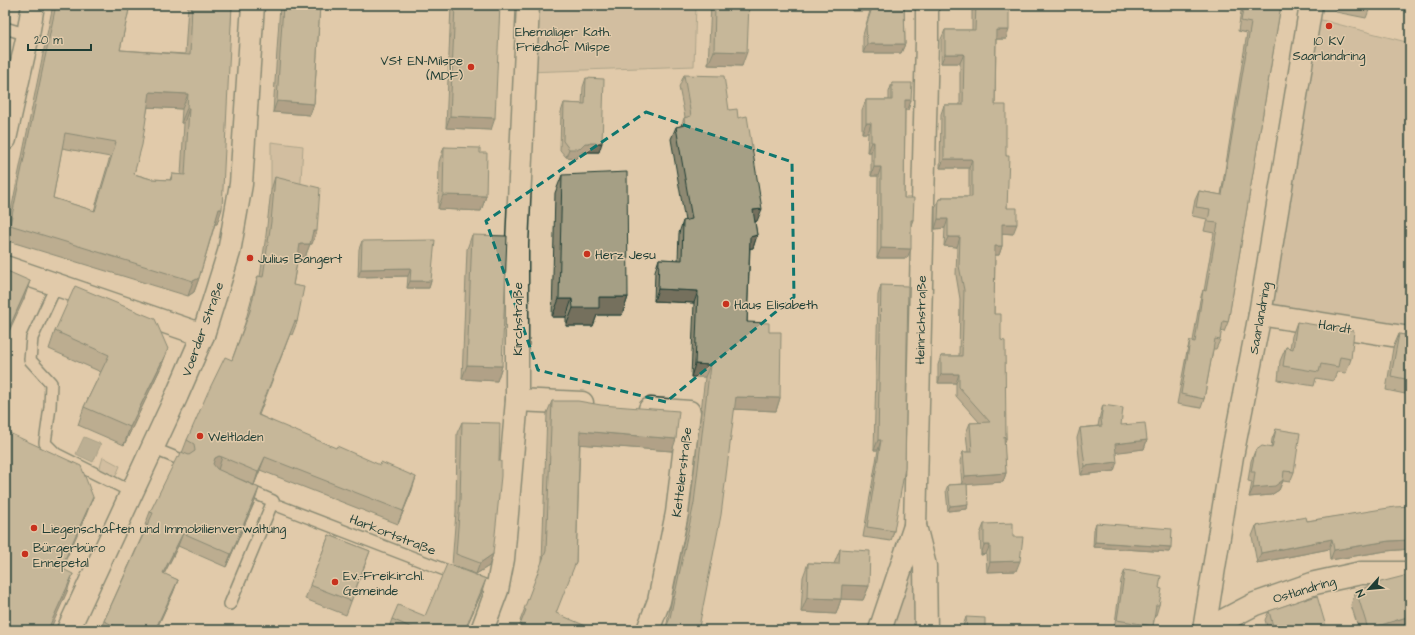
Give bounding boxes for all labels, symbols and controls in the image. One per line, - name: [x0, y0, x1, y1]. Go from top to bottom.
- marker: 10 KV Saarlandring: [1324, 21, 1334, 31]
- park label: Ehemaliger Kath. Friedhof Milspe: [515, 23, 611, 56]
- scale bar: [28, 26, 91, 52]
- text: 20 m: [34, 32, 63, 49]
- place label: 10 KV Saarlandring: [1293, 32, 1366, 66]
- place label: VSt EN-Milspe (MDF): [381, 52, 463, 85]
- marker: VSt EN-Milspe (MDF): [466, 62, 476, 72]
- place label: Herz Jesu: [595, 246, 656, 264]
- marker: Herz Jesu: [582, 249, 592, 259]
- place label: Julius Bangert: [258, 250, 343, 269]
- marker: Julius Bangert: [245, 253, 255, 263]
- street label: Heinrichstraße: [911, 275, 931, 365]
- street label: Voerder Straße: [177, 280, 228, 379]
- street label: Saarlandring: [1245, 280, 1276, 356]
- street label: Kirchstraße: [509, 282, 527, 356]
- place label: Haus Elisabeth: [734, 296, 818, 314]
- marker: Haus Elisabeth: [721, 299, 731, 309]
- street label: Hardt: [1317, 315, 1354, 339]
- street label: Kettelerstraße: [668, 426, 696, 518]
- place label: Weltladen: [208, 428, 264, 446]
- marker: Weltladen: [195, 431, 205, 441]
- street label: Harkortstraße: [347, 510, 438, 560]
- place label: Liegenschaften und Immobilienverwaltung: [42, 520, 287, 539]
- marker: Liegenschaften und Immobilienverwaltung: [29, 523, 39, 533]
- place label: Bürgerbüro Ennepetal: [33, 539, 106, 572]
- marker: Bürgerbüro Ennepetal: [20, 549, 30, 559]
- place label: Ev.-Freikirchl. Gemeinde: [343, 567, 424, 600]
- north arrow: [1349, 569, 1389, 609]
- street label: Ostlandring: [1271, 572, 1338, 609]
- marker: Ev.-Freikirchl. Gemeinde: [330, 577, 340, 587]
- text: N: [1352, 587, 1369, 600]

